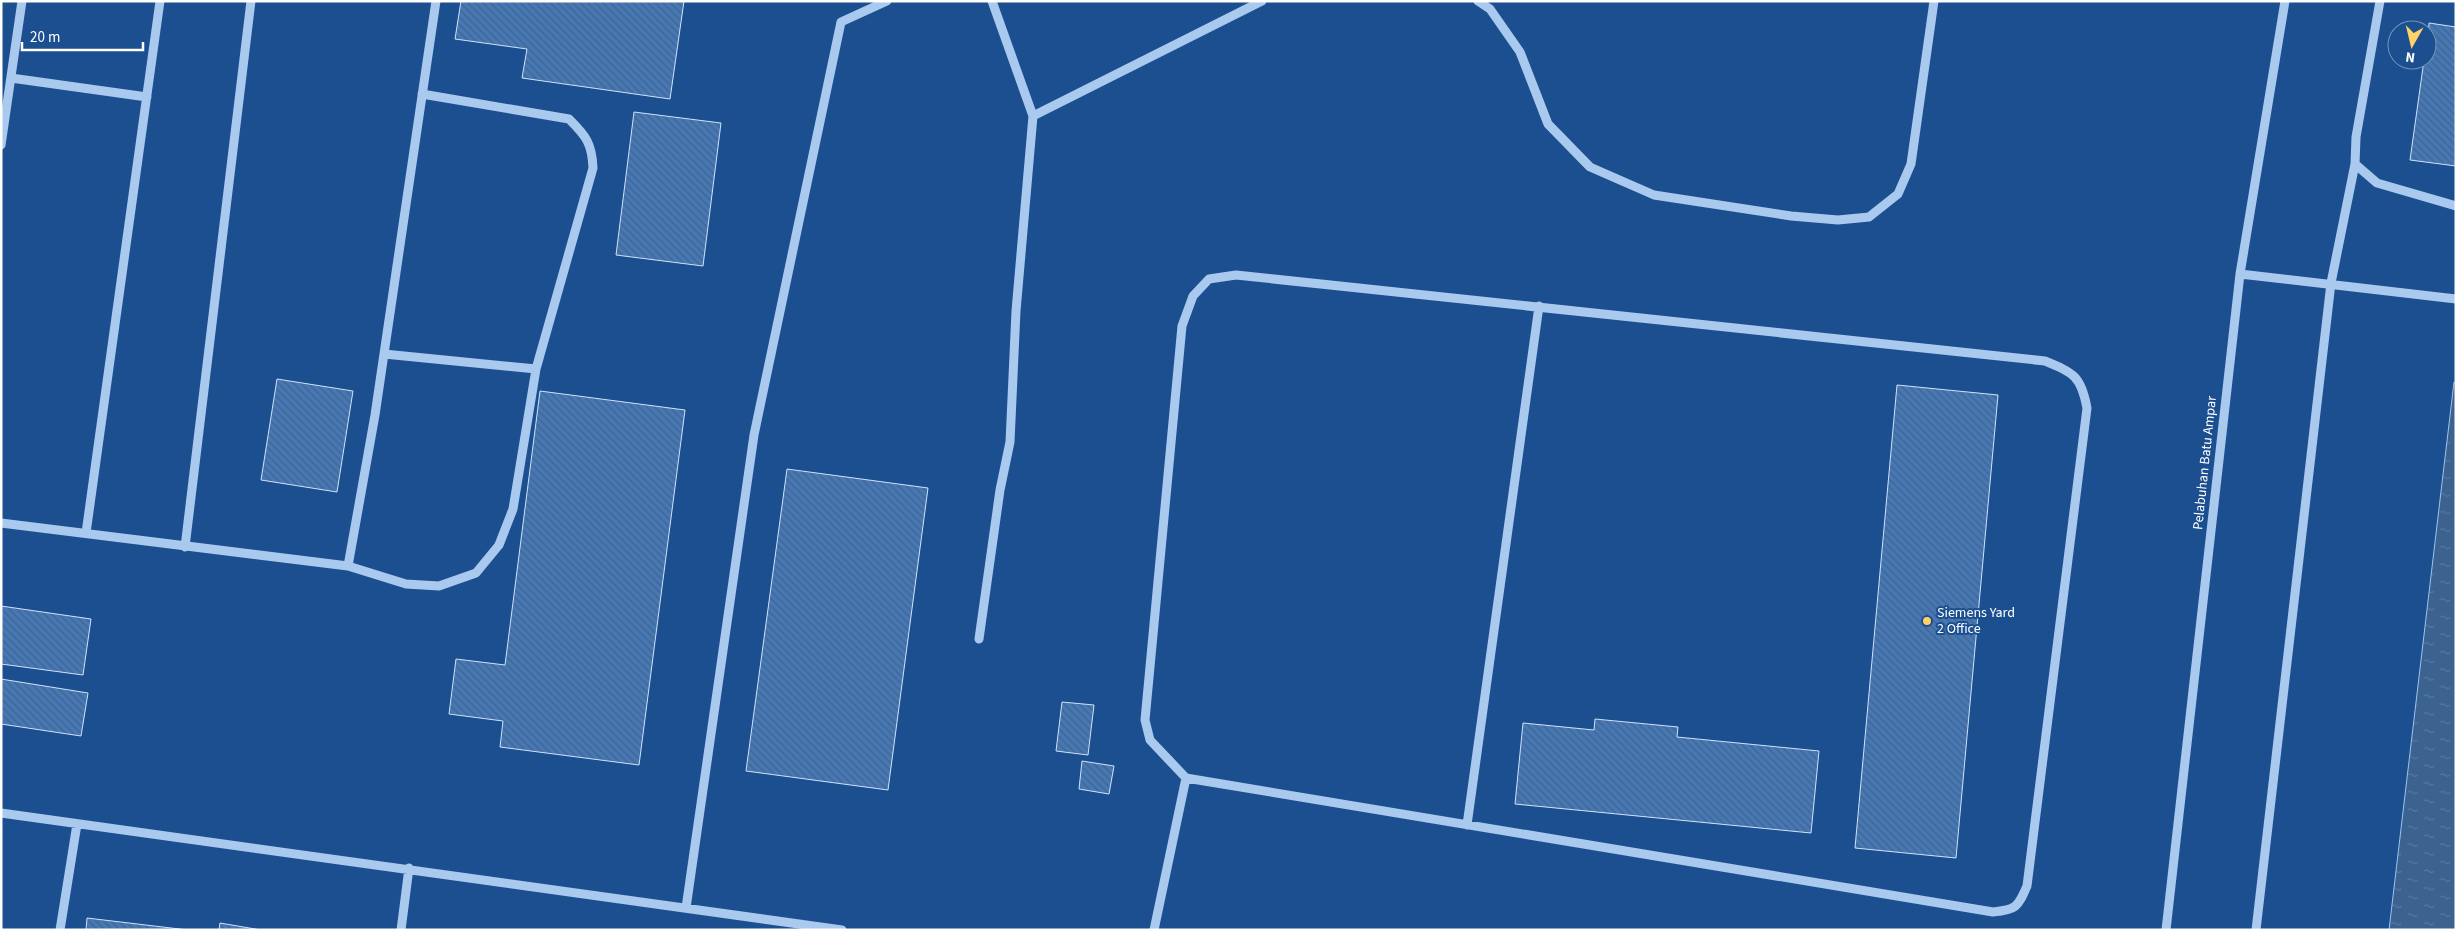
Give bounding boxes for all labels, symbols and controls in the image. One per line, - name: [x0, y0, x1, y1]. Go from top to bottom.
- scale bar: [22, 20, 144, 52]
- north arrow: [2387, 20, 2437, 70]
- text: 20 m: [30, 27, 60, 48]
- text: N: [2404, 46, 2416, 67]
- street label: Pelabuhan Batu Ampar: [2188, 395, 2222, 531]
- place label: Siemens Yard 2 Office: [1937, 603, 2015, 639]
- marker: Siemens Yard 2 Office: [1921, 615, 1933, 627]

